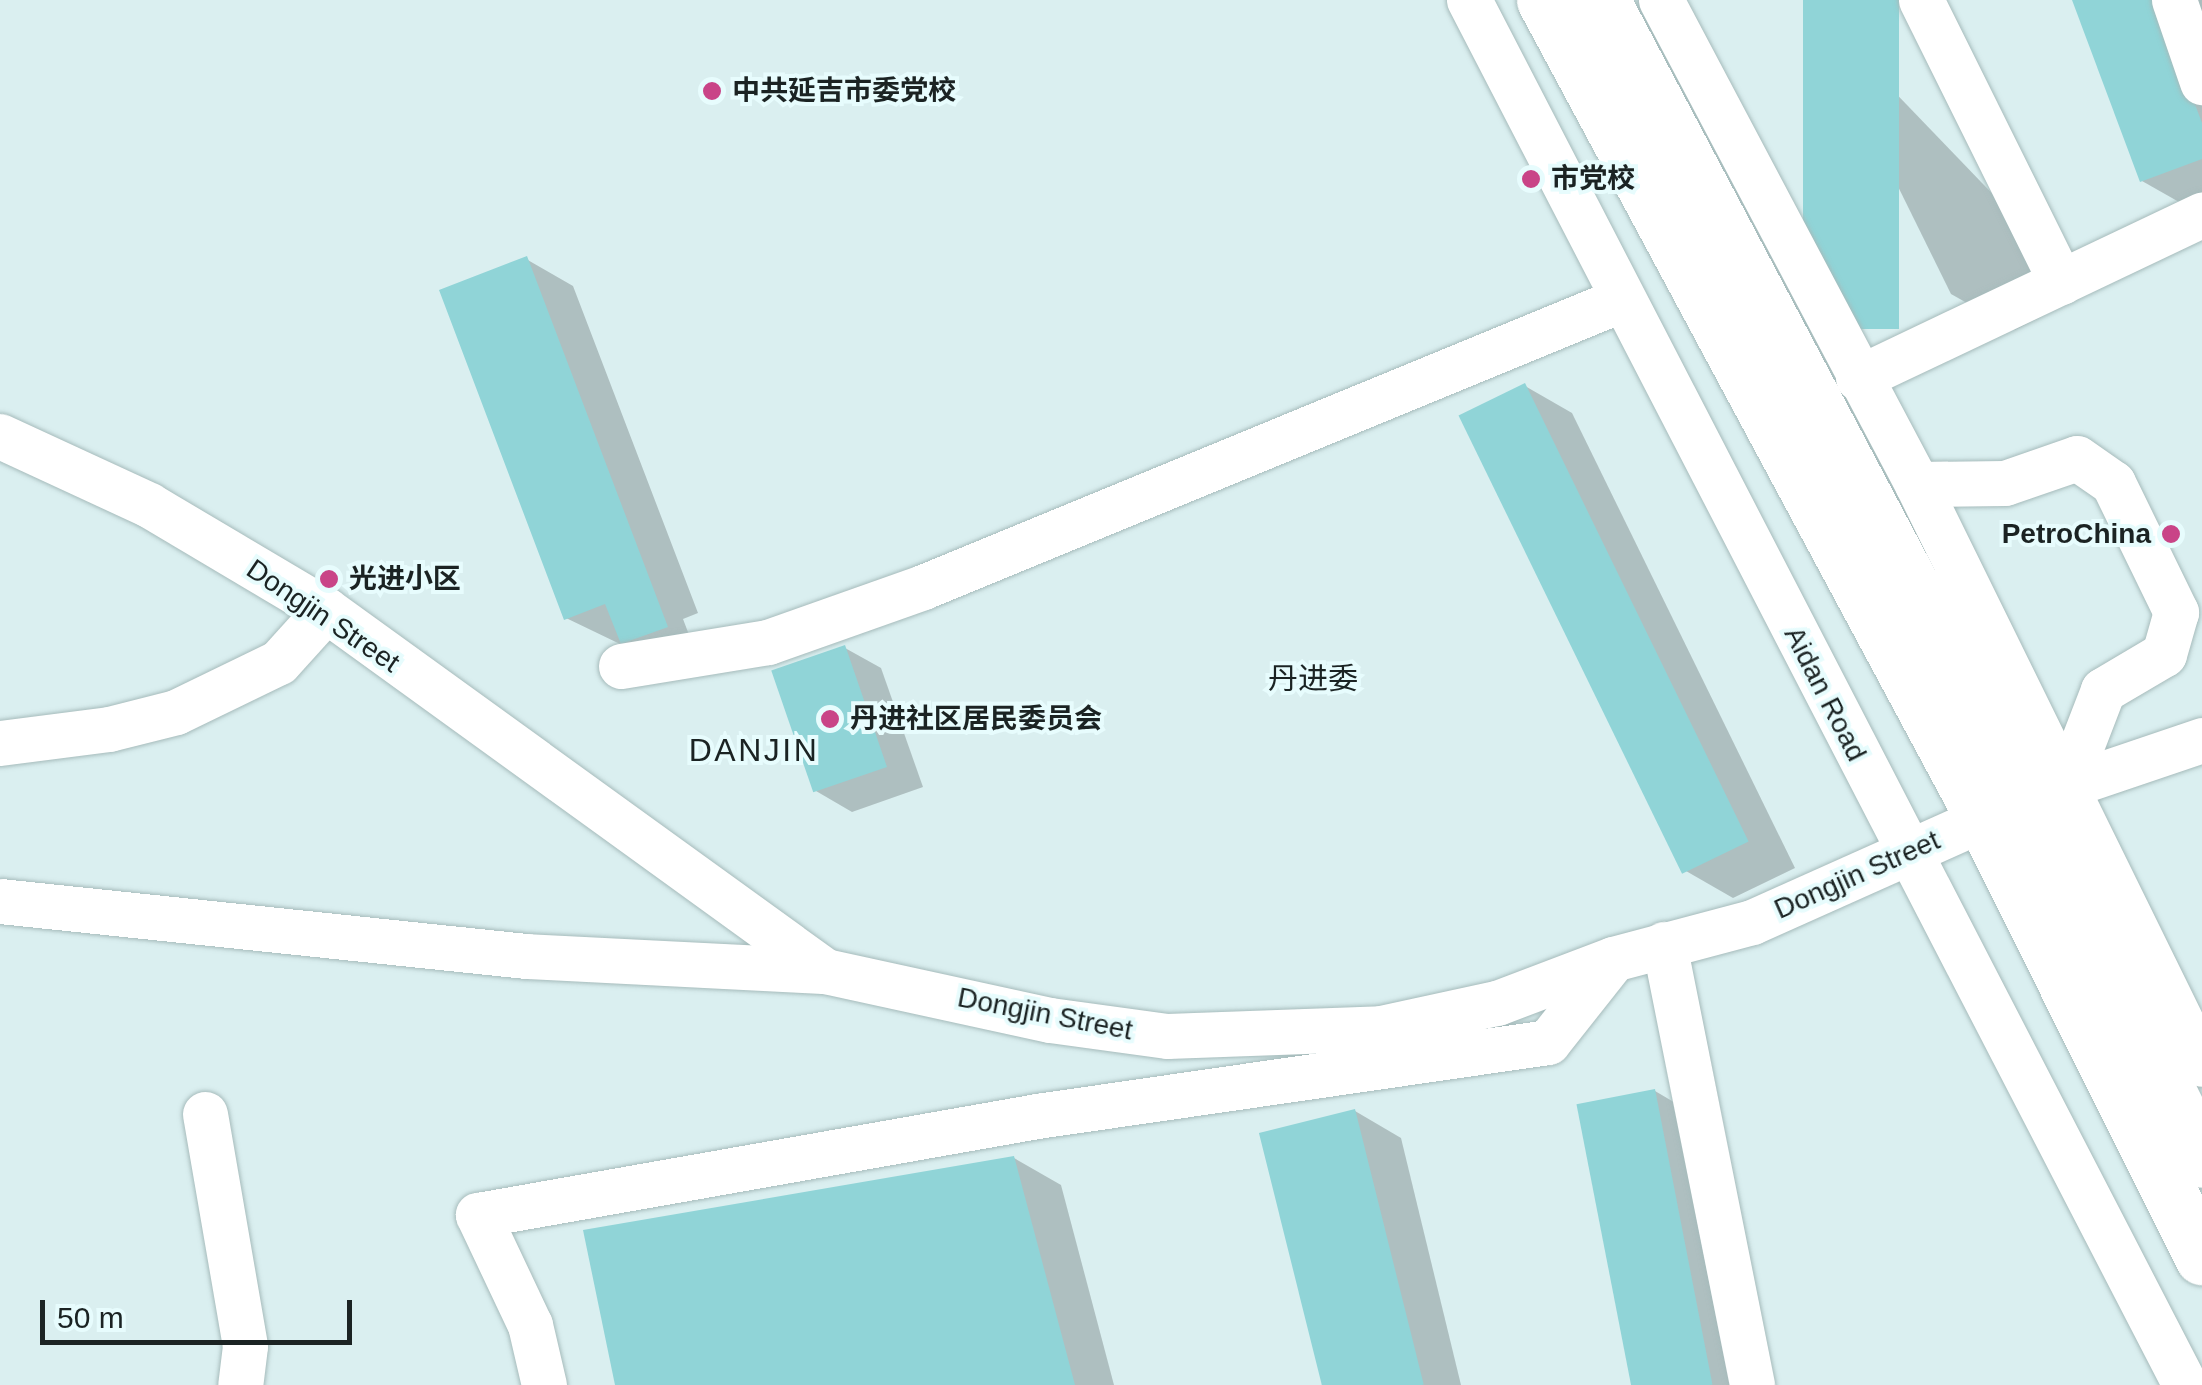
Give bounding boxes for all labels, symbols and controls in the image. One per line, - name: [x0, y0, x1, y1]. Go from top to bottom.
- place label: 中共延吉市委党校: [732, 74, 956, 108]
- marker: 中共延吉市委党校: [701, 80, 723, 102]
- place label: 市党校: [1551, 162, 1635, 196]
- marker: 市党校: [1520, 168, 1542, 190]
- place label: PetroChina: [2002, 517, 2151, 551]
- marker: PetroChina: [2160, 523, 2182, 545]
- street label: Dongjin Street: [240, 552, 406, 680]
- place label: 光进小区: [349, 562, 461, 596]
- marker: 光进小区: [318, 568, 340, 590]
- street label: Aidan Road: [1777, 621, 1873, 767]
- district label: 丹进委: [1268, 661, 1358, 697]
- place label: 丹进社区居民委员会: [850, 702, 1102, 736]
- marker: 丹进社区居民委员会: [819, 708, 841, 730]
- district label: DANJIN: [689, 731, 819, 769]
- street label: Dongjin Street: [1769, 824, 1945, 926]
- street label: Dongjin Street: [955, 981, 1135, 1047]
- scale bar: [45, 1280, 358, 1342]
- text: 50 m: [57, 1301, 124, 1334]

